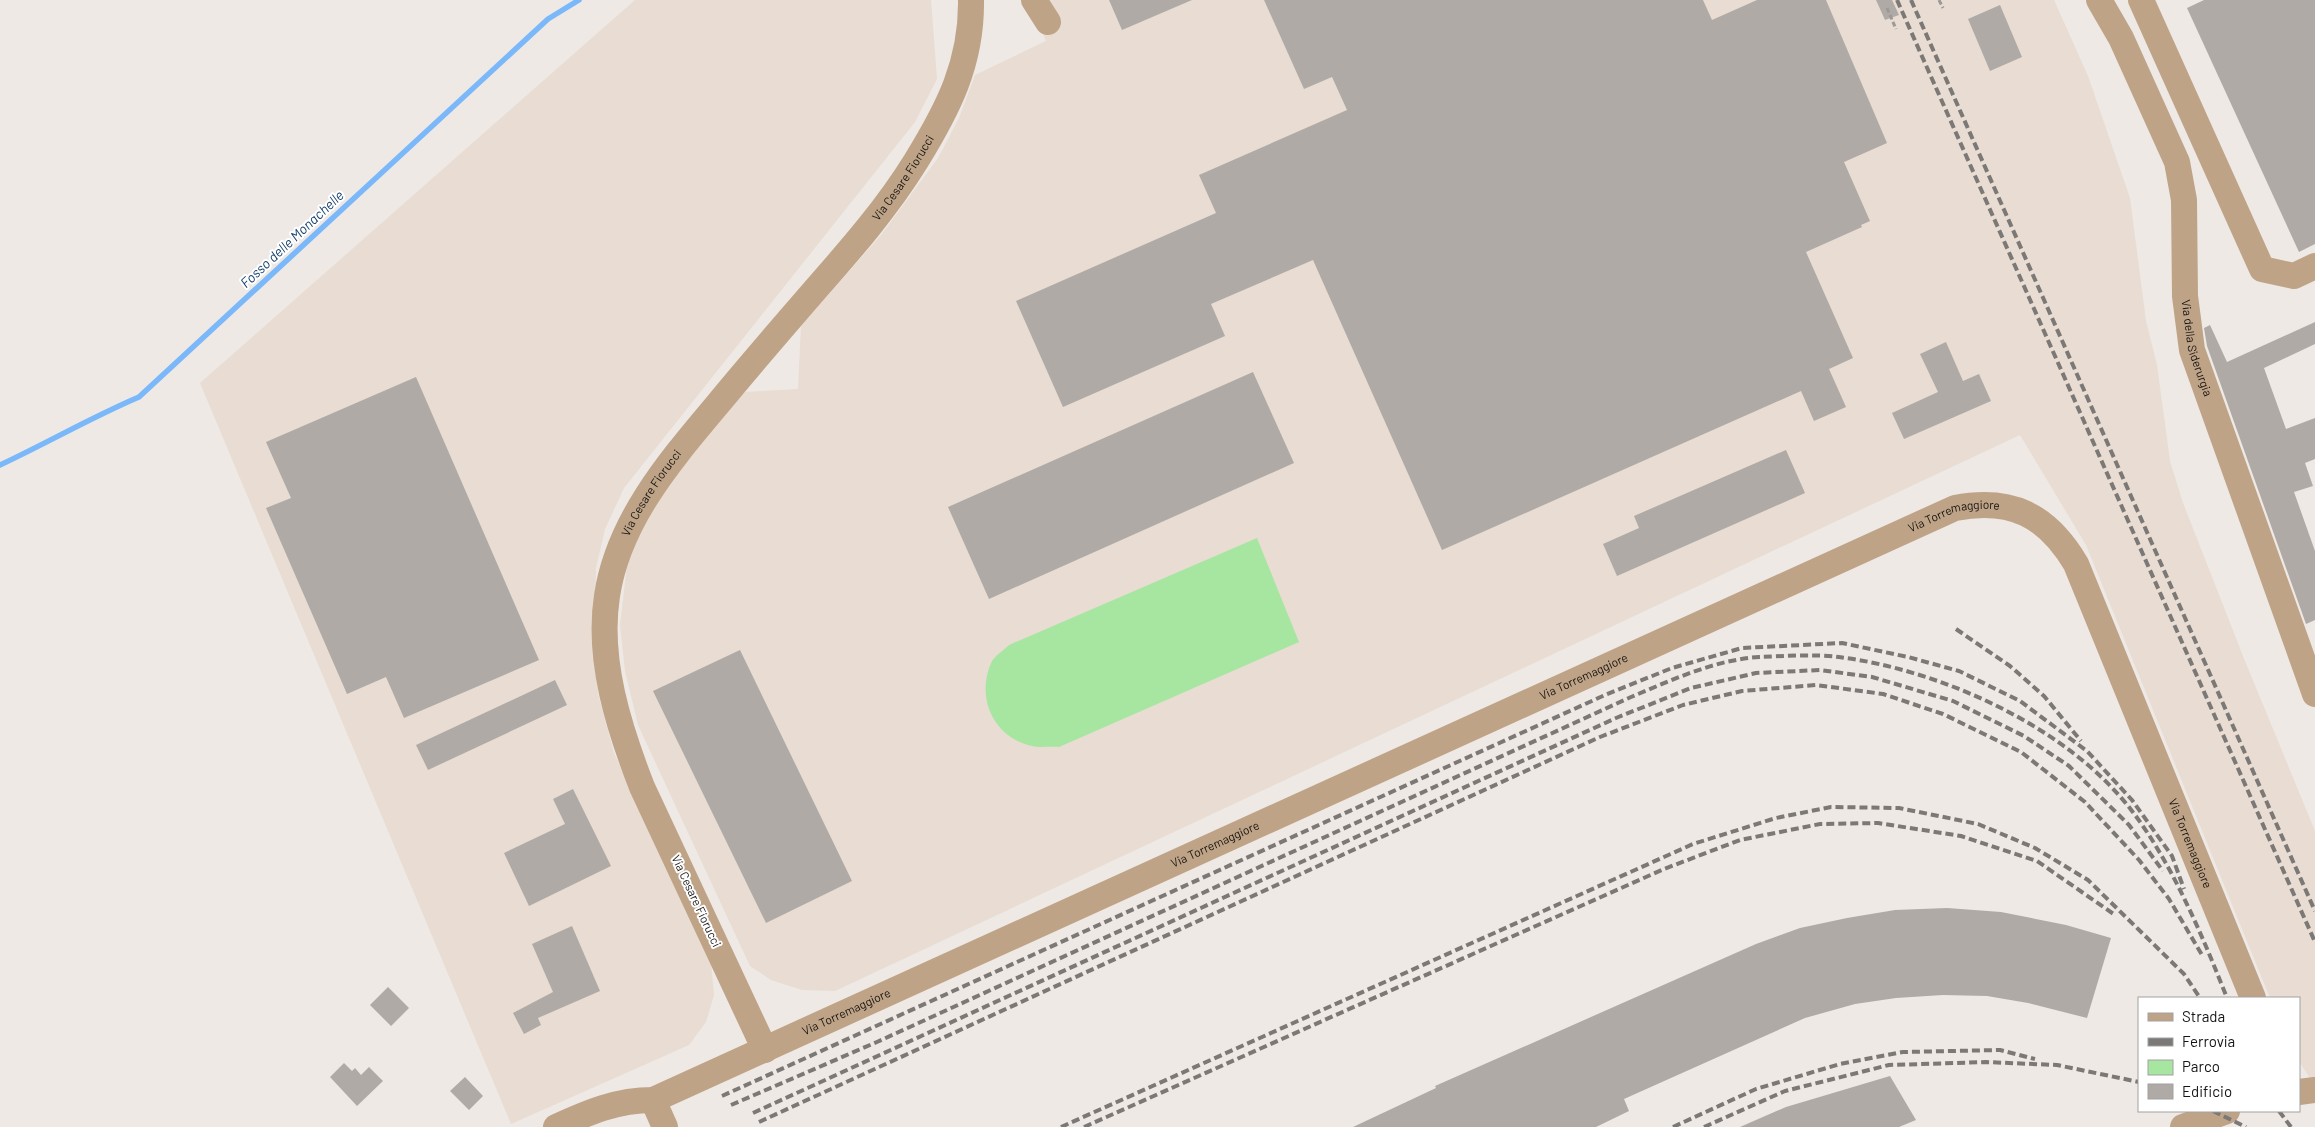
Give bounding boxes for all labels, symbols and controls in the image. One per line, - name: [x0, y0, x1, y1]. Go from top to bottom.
- street label: Via Cesare Fiorucci: [869, 132, 936, 223]
- water label: Fosso delle Monachelle: [236, 186, 347, 291]
- street label: Via della Siderurgia: [2180, 299, 2216, 398]
- street label: Via Cesare Fiorucci: [618, 446, 684, 538]
- street label: Via Torremaggiore: [1906, 497, 2001, 534]
- street label: Via Torremaggiore: [1537, 650, 1630, 702]
- street label: Via Torremaggiore: [2166, 796, 2215, 890]
- street label: Via Torremaggiore: [1168, 817, 1261, 870]
- street label: Via Cesare Fiorucci: [669, 852, 724, 949]
- street label: Via Torremaggiore: [800, 985, 892, 1037]
- legend: [2138, 997, 2300, 1112]
- text: Strada: [2182, 1007, 2225, 1025]
- text: Ferrovia: [2182, 1032, 2235, 1050]
- text: Parco: [2182, 1057, 2220, 1075]
- text: Edificio: [2182, 1082, 2232, 1100]

